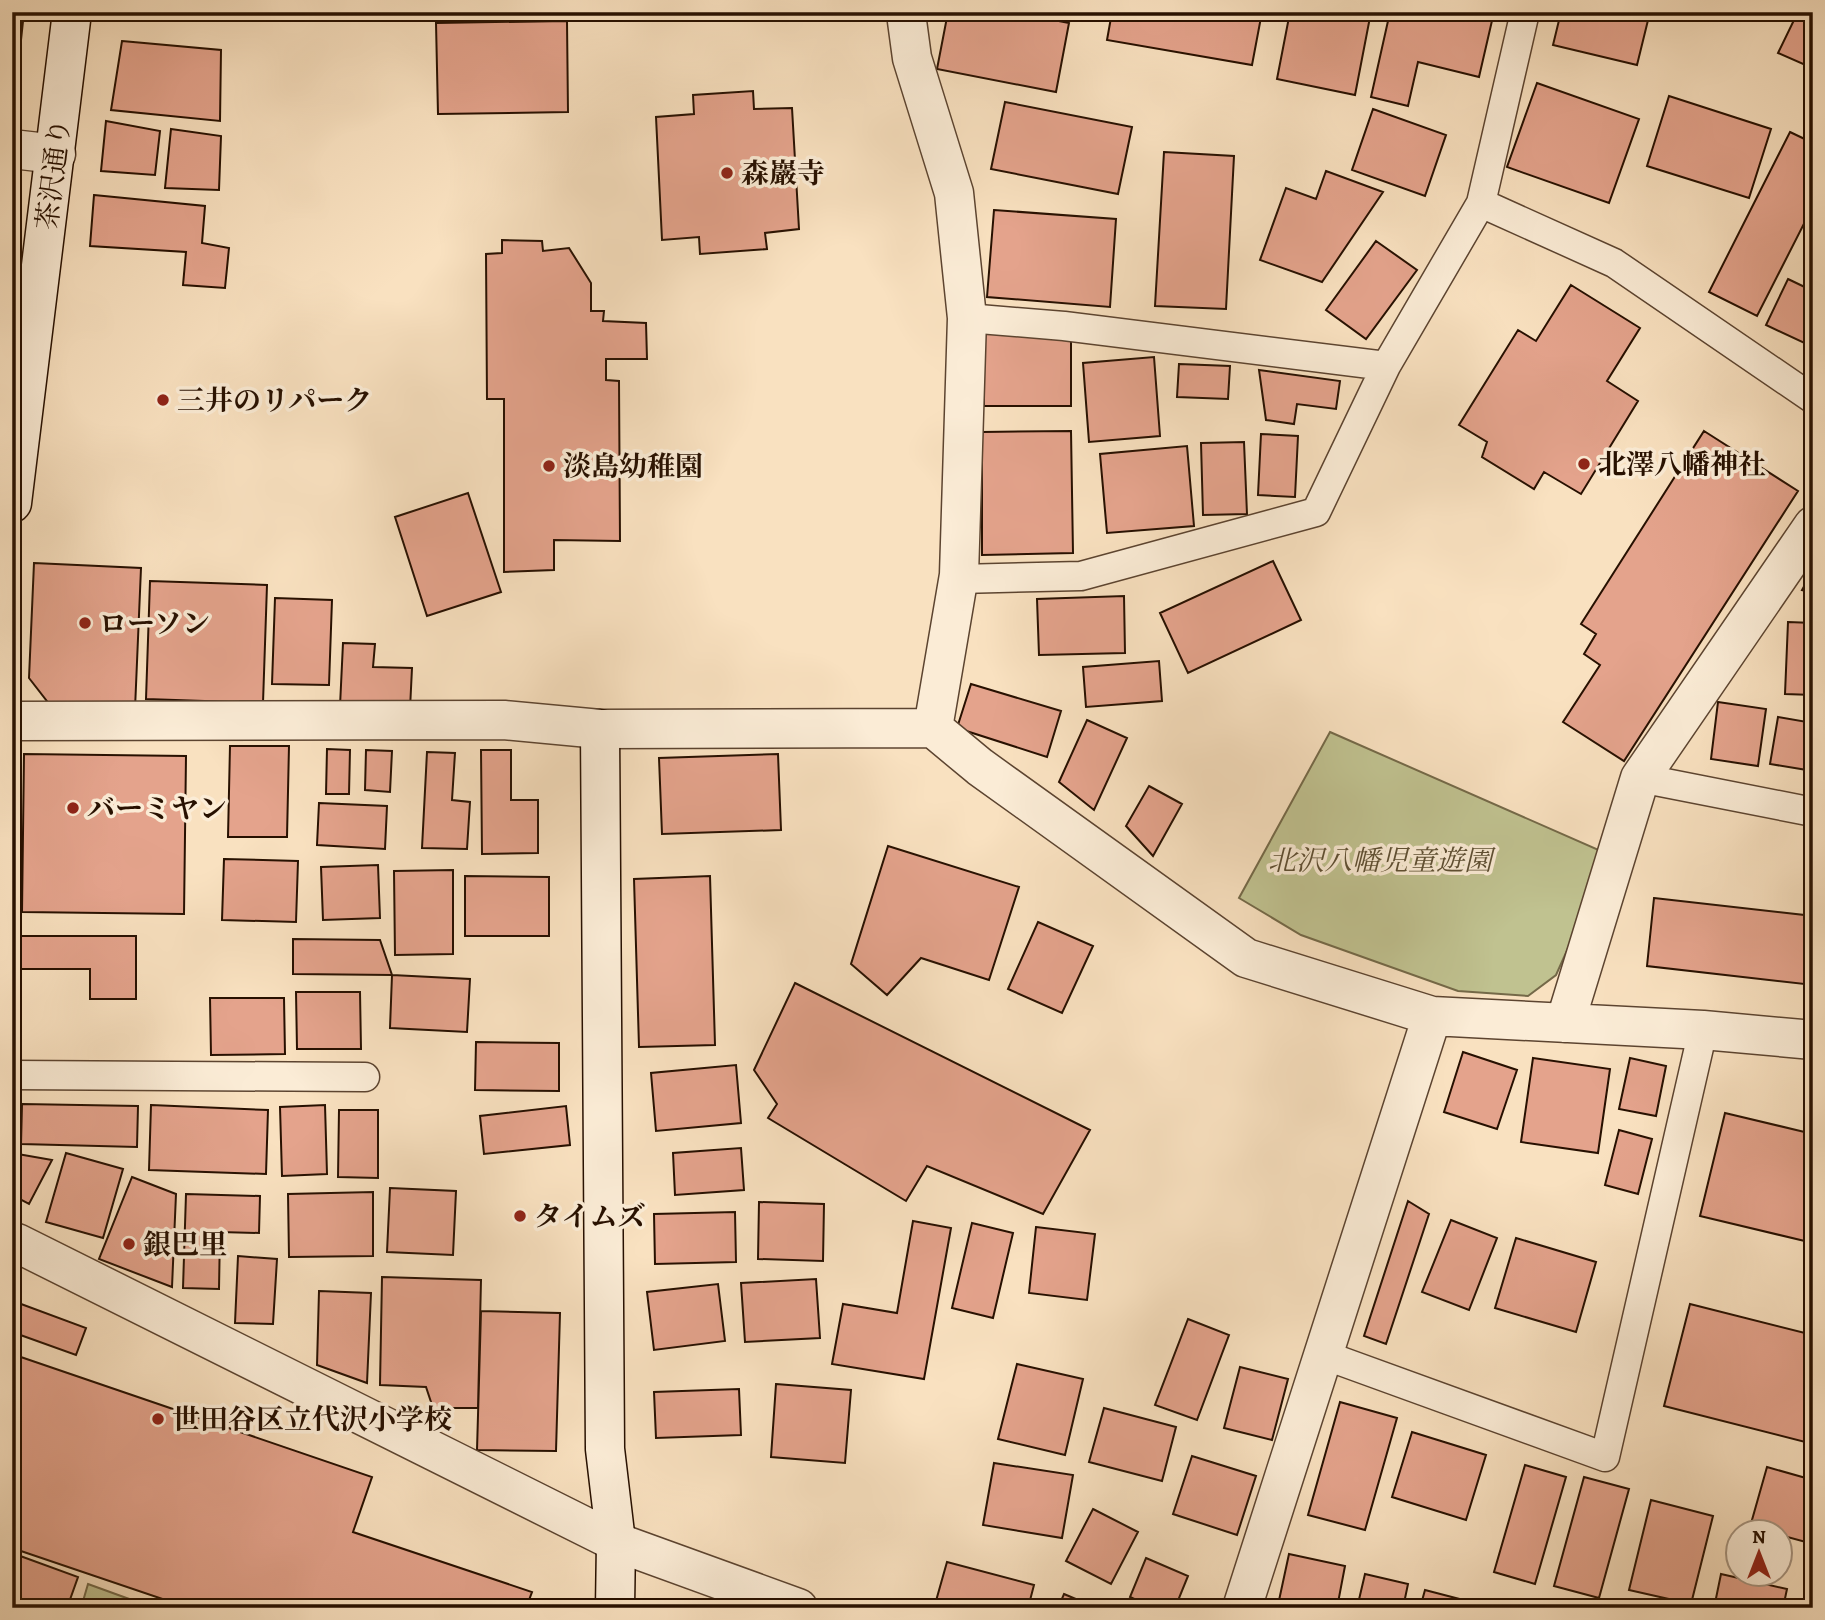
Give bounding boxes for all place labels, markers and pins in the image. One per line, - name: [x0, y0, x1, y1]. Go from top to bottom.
- place label: 森巖寺: [741, 155, 825, 193]
- marker: 森巖寺: [719, 165, 735, 181]
- place label: 三井のリパーク: [177, 382, 372, 420]
- marker: 三井のリパーク: [155, 392, 171, 408]
- place label: 北澤八幡神社: [1598, 446, 1766, 484]
- place label: 淡島幼稚園: [563, 448, 703, 486]
- marker: 北澤八幡神社: [1576, 456, 1592, 472]
- marker: 淡島幼稚園: [541, 458, 557, 474]
- place label: ローソン: [99, 605, 210, 643]
- marker: ローソン: [77, 615, 93, 631]
- place label: バーミヤン: [87, 790, 227, 828]
- marker: バーミヤン: [65, 800, 81, 816]
- place label: タイムズ: [534, 1198, 645, 1236]
- marker: タイムズ: [512, 1208, 528, 1224]
- place label: 銀巴里: [143, 1226, 227, 1264]
- marker: 銀巴里: [121, 1236, 137, 1252]
- place label: 世田谷区立代沢小学校: [172, 1401, 452, 1439]
- marker: 世田谷区立代沢小学校: [150, 1411, 166, 1427]

